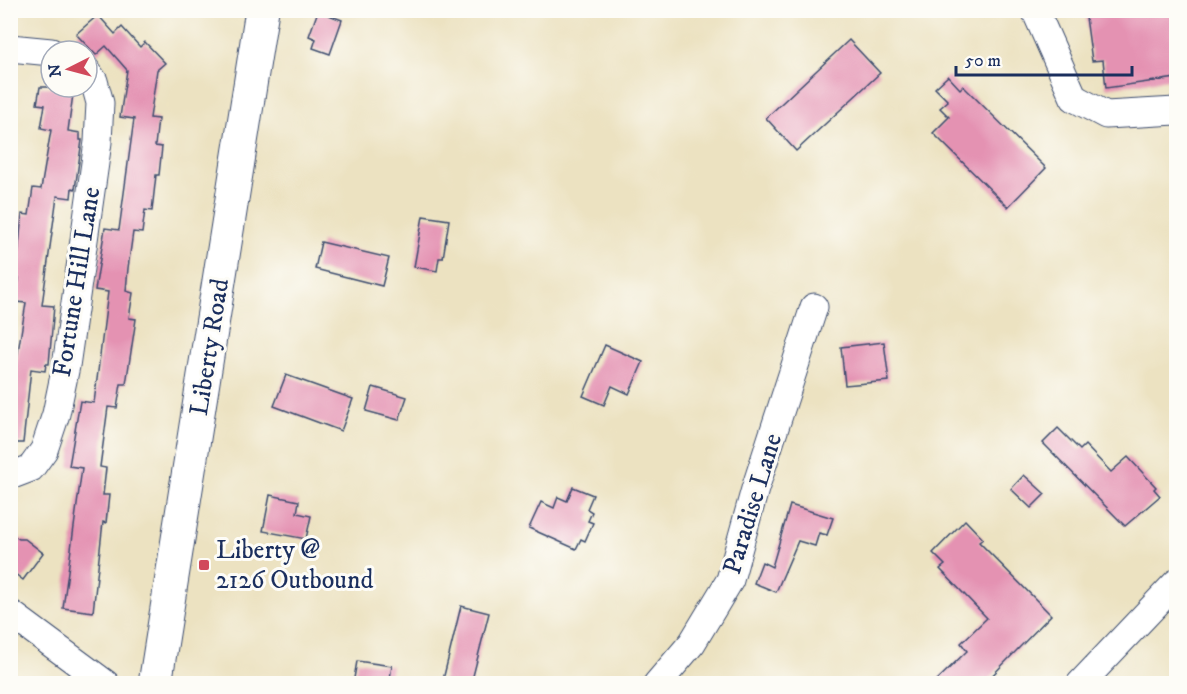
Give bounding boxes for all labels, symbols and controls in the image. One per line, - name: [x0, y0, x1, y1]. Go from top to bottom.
- north arrow: [39, 39, 99, 99]
- scale bar: [956, 39, 1132, 77]
- text: 50 m: [965, 50, 1001, 72]
- text: N: [44, 63, 66, 78]
- street label: Fortune Hill Lane: [46, 185, 108, 379]
- street label: Liberty Road: [183, 276, 237, 418]
- street label: Paradise Lane: [716, 430, 790, 578]
- place label: Liberty @ 2126 Outbound: [216, 534, 373, 597]
- marker: Liberty @ 2126 Outbound: [197, 558, 211, 572]

